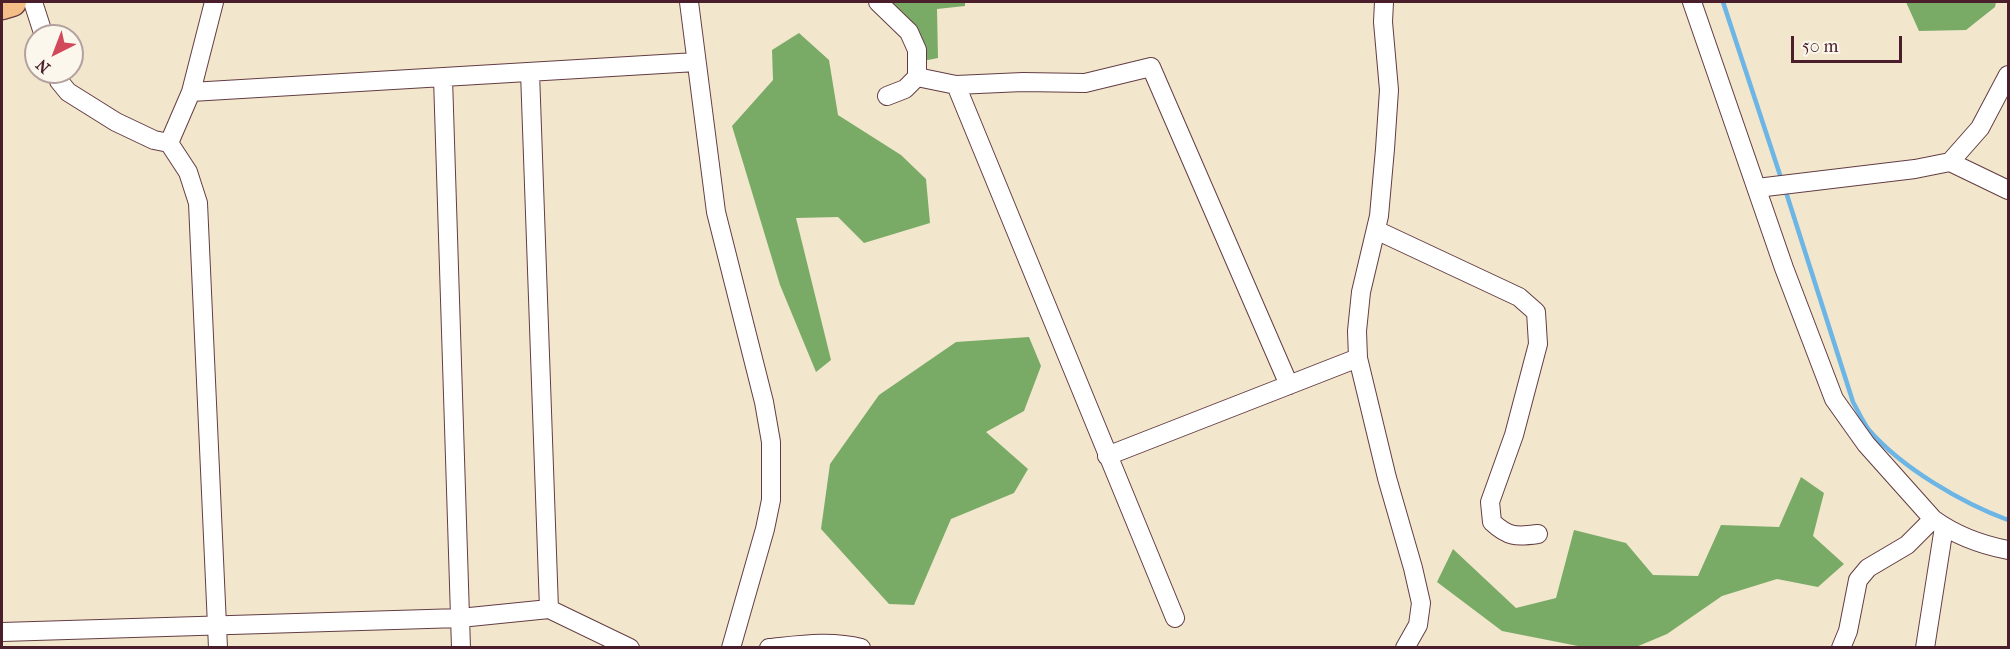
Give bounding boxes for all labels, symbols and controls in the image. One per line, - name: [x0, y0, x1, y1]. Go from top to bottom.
- north arrow: [24, 24, 84, 84]
- scale bar: [1794, 24, 1905, 62]
- text: 50 m: [1802, 36, 1838, 57]
- text: N: [32, 55, 54, 77]

